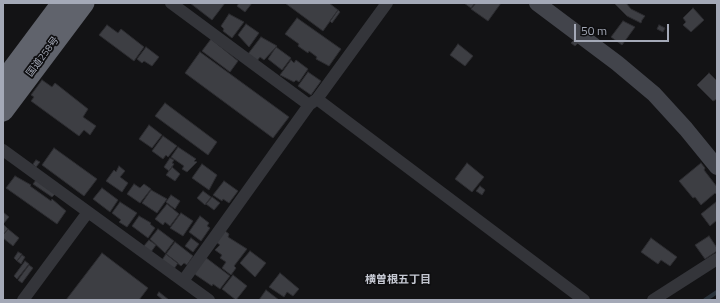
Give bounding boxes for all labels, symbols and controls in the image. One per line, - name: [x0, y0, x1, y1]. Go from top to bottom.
- scale bar: [576, 16, 671, 42]
- text: 50 m: [581, 21, 607, 40]
- street label: 国道258号: [24, 35, 62, 79]
- district label: 横曽根五丁目: [365, 273, 431, 287]

